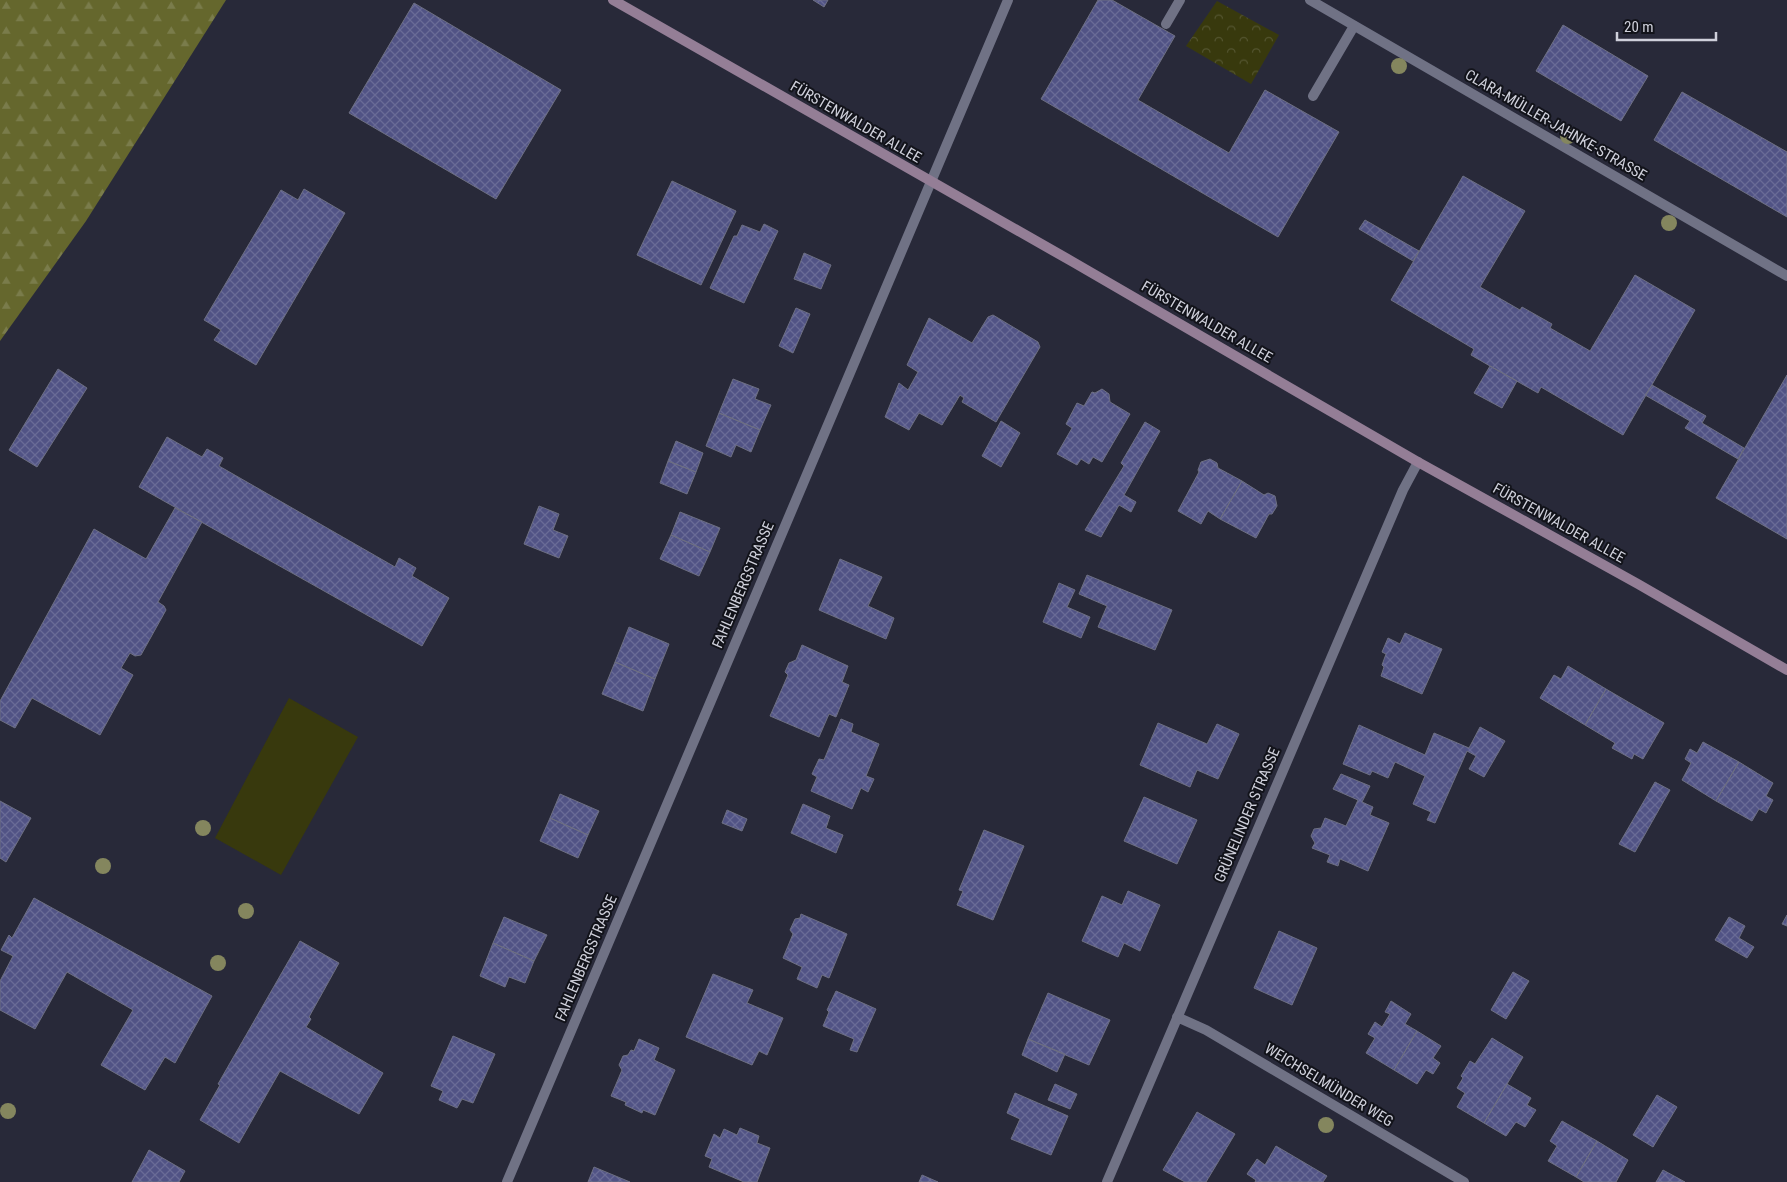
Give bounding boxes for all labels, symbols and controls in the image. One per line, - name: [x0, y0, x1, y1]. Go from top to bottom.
- scale bar: [1617, 10, 1716, 42]
- text: 20 m: [1624, 18, 1654, 36]
- street label: CLARA-MÜLLER-JAHNKE-STRASSE: [1462, 65, 1650, 185]
- street label: FÜRSTENWALDER ALLEE: [787, 77, 925, 167]
- street label: FÜRSTENWALDER ALLEE: [1138, 277, 1276, 367]
- street label: FÜRSTENWALDER ALLEE: [1490, 479, 1628, 567]
- street label: FAHLENBERGSTRASSE: [708, 519, 778, 651]
- street label: GRÜNELINDER STRASSE: [1210, 745, 1284, 885]
- street label: FAHLENBERGSTRASSE: [551, 892, 621, 1024]
- street label: WEICHSELMÜNDER WEG: [1261, 1039, 1397, 1131]

